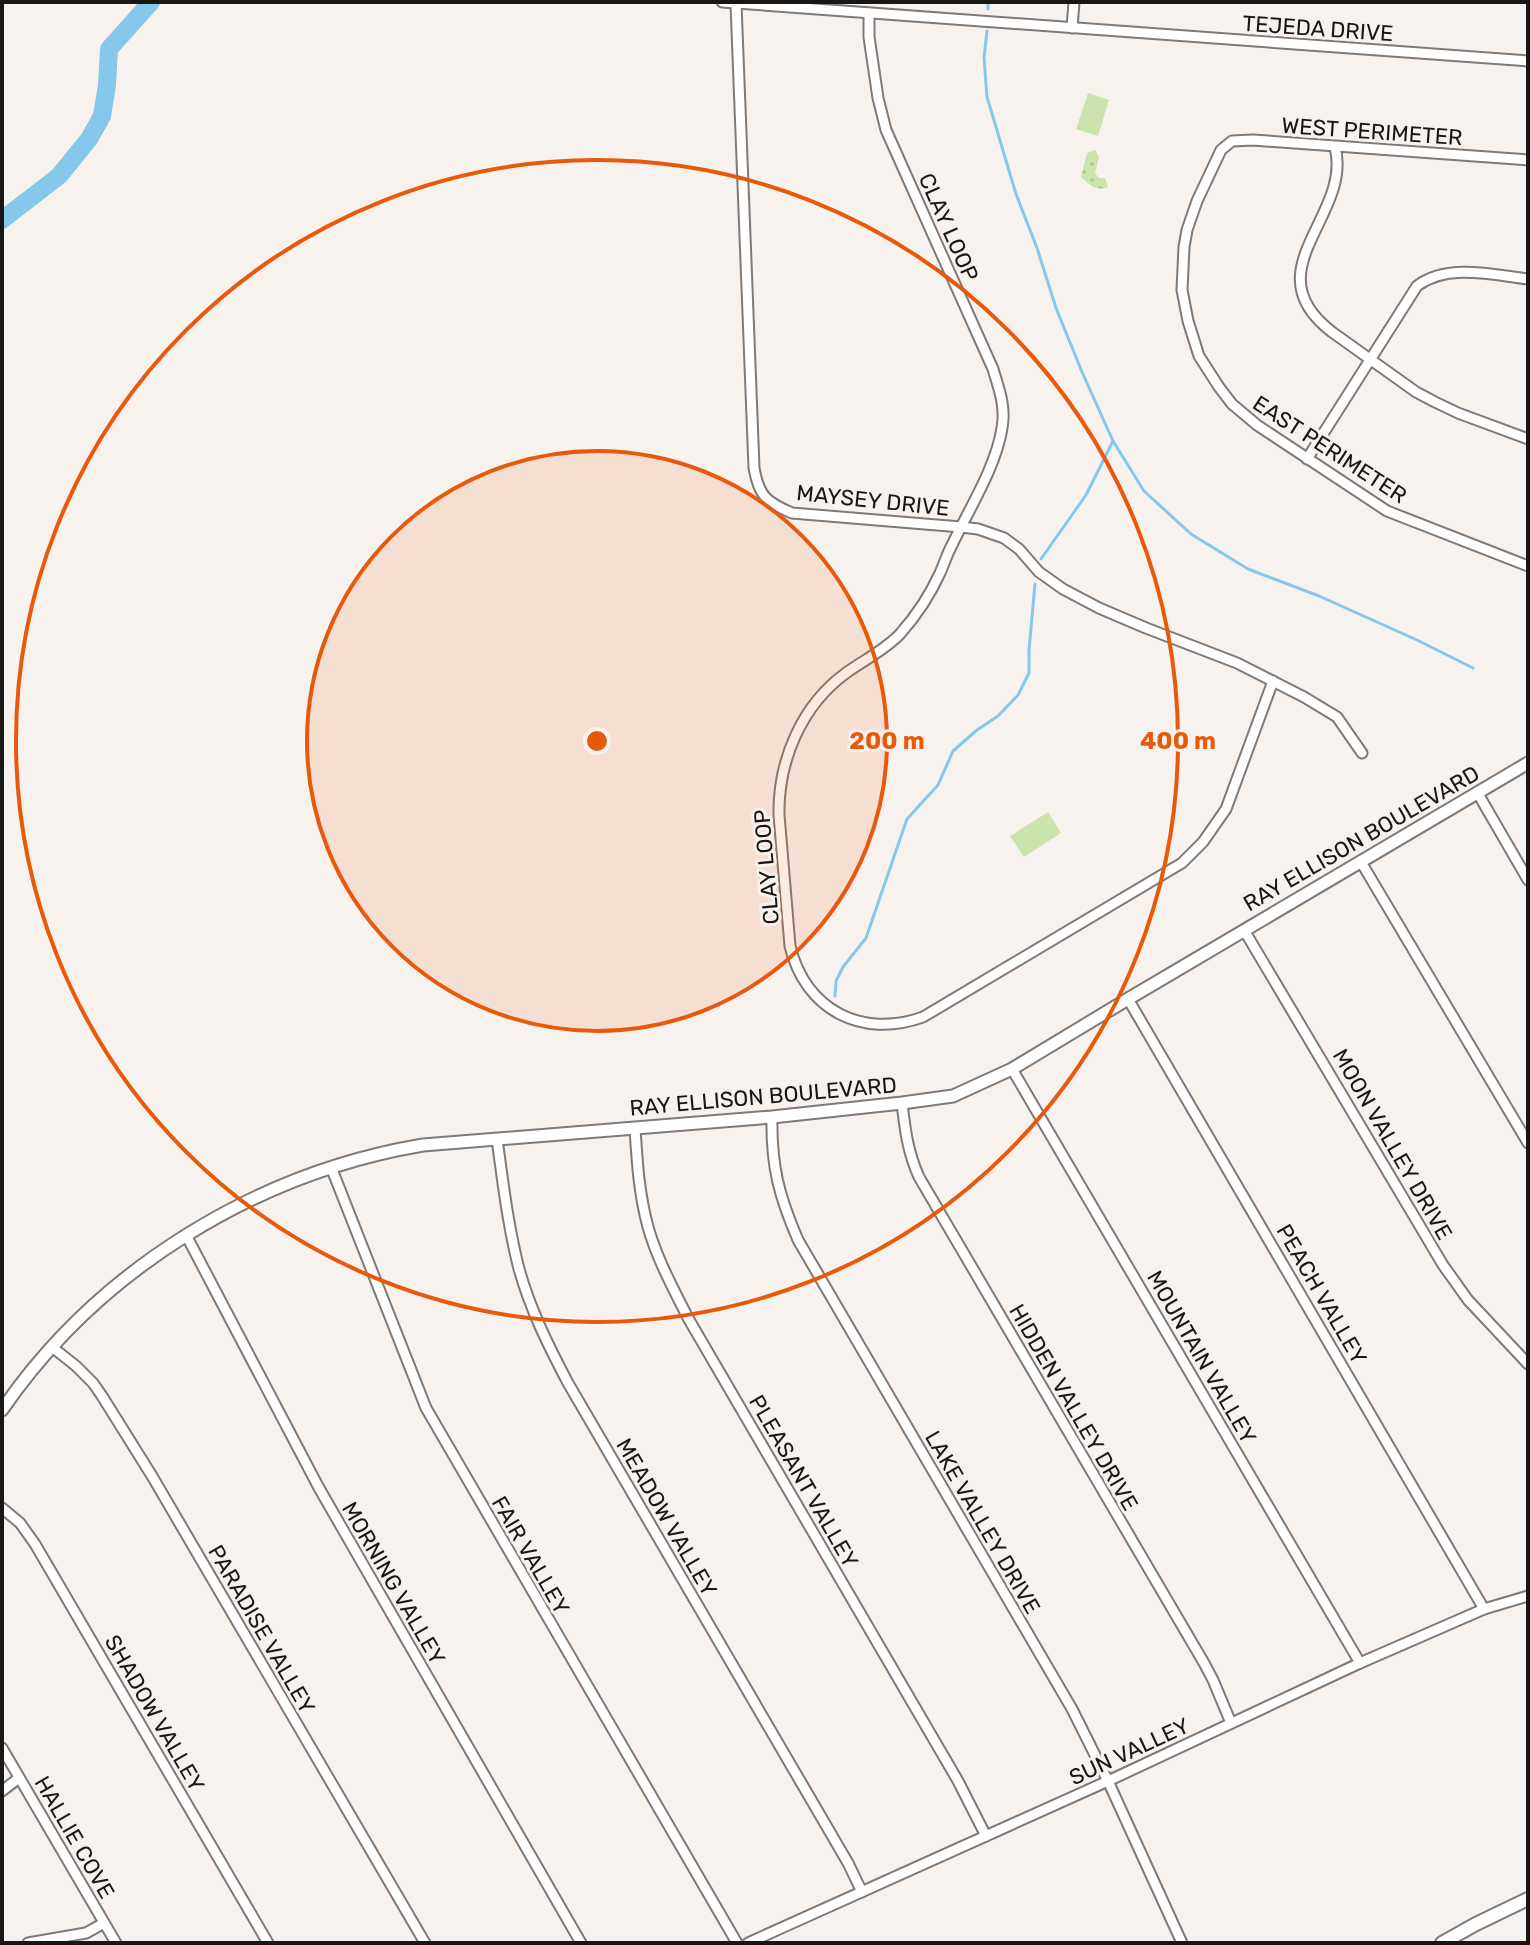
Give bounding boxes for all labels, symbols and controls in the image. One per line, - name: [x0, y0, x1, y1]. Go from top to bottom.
- street label: TEJEDA DRIVE: [1242, 10, 1394, 47]
- street label: WEST PERIMETER: [1281, 112, 1463, 151]
- street label: CLAY LOOP: [913, 169, 984, 285]
- street label: EAST PERIMETER: [1248, 390, 1412, 509]
- street label: MAYSEY DRIVE: [795, 479, 951, 522]
- centre of rings: [583, 727, 611, 755]
- text: 200 m: [849, 727, 925, 755]
- text: 400 m: [1140, 727, 1216, 755]
- street label: RAY ELLISON BOULEVARD: [1238, 760, 1484, 917]
- street label: CLAY LOOP: [748, 808, 785, 926]
- street label: MOON VALLEY DRIVE: [1327, 1044, 1458, 1244]
- street label: RAY ELLISON BOULEVARD: [628, 1071, 898, 1122]
- street label: PEACH VALLEY: [1271, 1219, 1373, 1369]
- street label: MOUNTAIN VALLEY: [1141, 1266, 1262, 1449]
- street label: HIDDEN VALLEY DRIVE: [1003, 1299, 1144, 1515]
- street label: PLEASANT VALLEY: [743, 1390, 864, 1573]
- street label: LAKE VALLEY DRIVE: [919, 1426, 1046, 1619]
- street label: MEADOW VALLEY: [610, 1433, 723, 1601]
- street label: FAIR VALLEY: [486, 1491, 575, 1619]
- street label: MORNING VALLEY: [336, 1497, 451, 1669]
- street label: PARADISE VALLEY: [202, 1540, 321, 1718]
- street label: SHADOW VALLEY: [99, 1630, 210, 1796]
- street label: SUN VALLEY: [1065, 1712, 1194, 1791]
- street label: HALLIE COVE: [29, 1771, 120, 1903]

